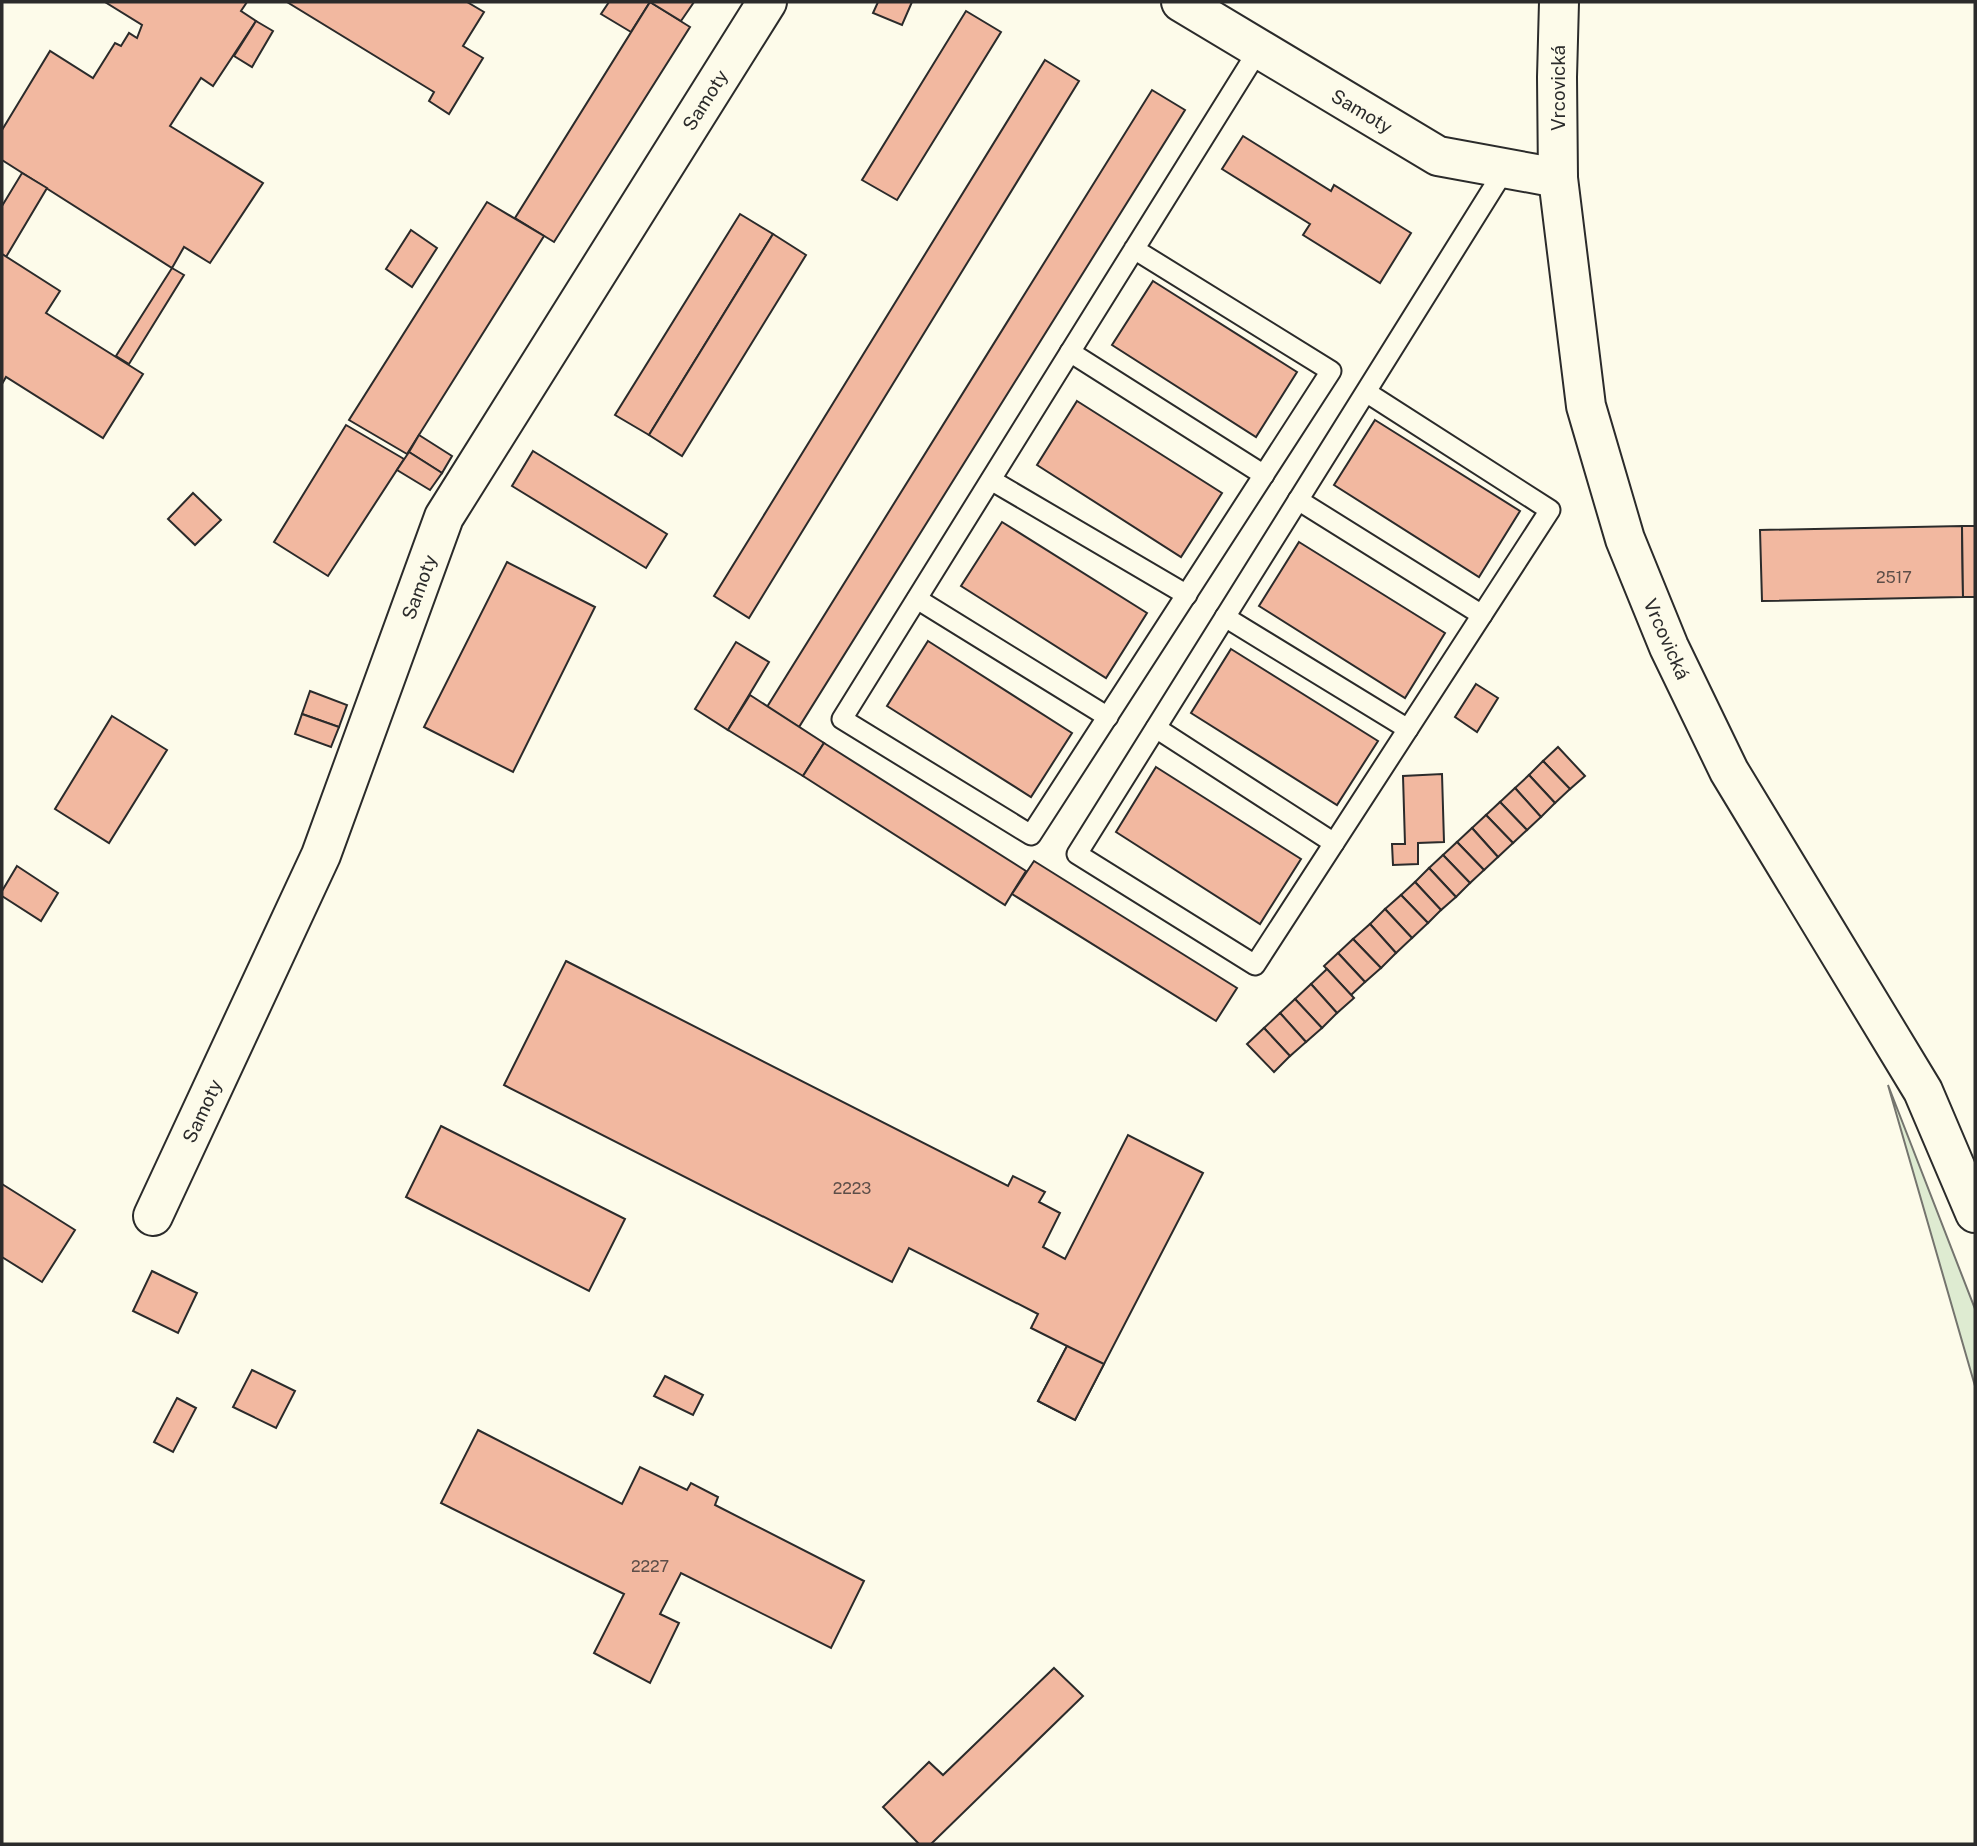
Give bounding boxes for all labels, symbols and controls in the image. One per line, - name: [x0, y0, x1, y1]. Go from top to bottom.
- street label: Vrcovická: [1547, 45, 1569, 131]
- street label: Samoty: [678, 66, 732, 134]
- street label: Samoty: [1327, 84, 1397, 138]
- street label: Samoty: [397, 552, 441, 622]
- house number: 2517: [1876, 568, 1912, 587]
- street label: Vrcovická: [1639, 595, 1695, 683]
- street label: Samoty: [178, 1076, 226, 1146]
- house number: 2223: [833, 1179, 871, 1198]
- house number: 2227: [631, 1557, 669, 1576]

